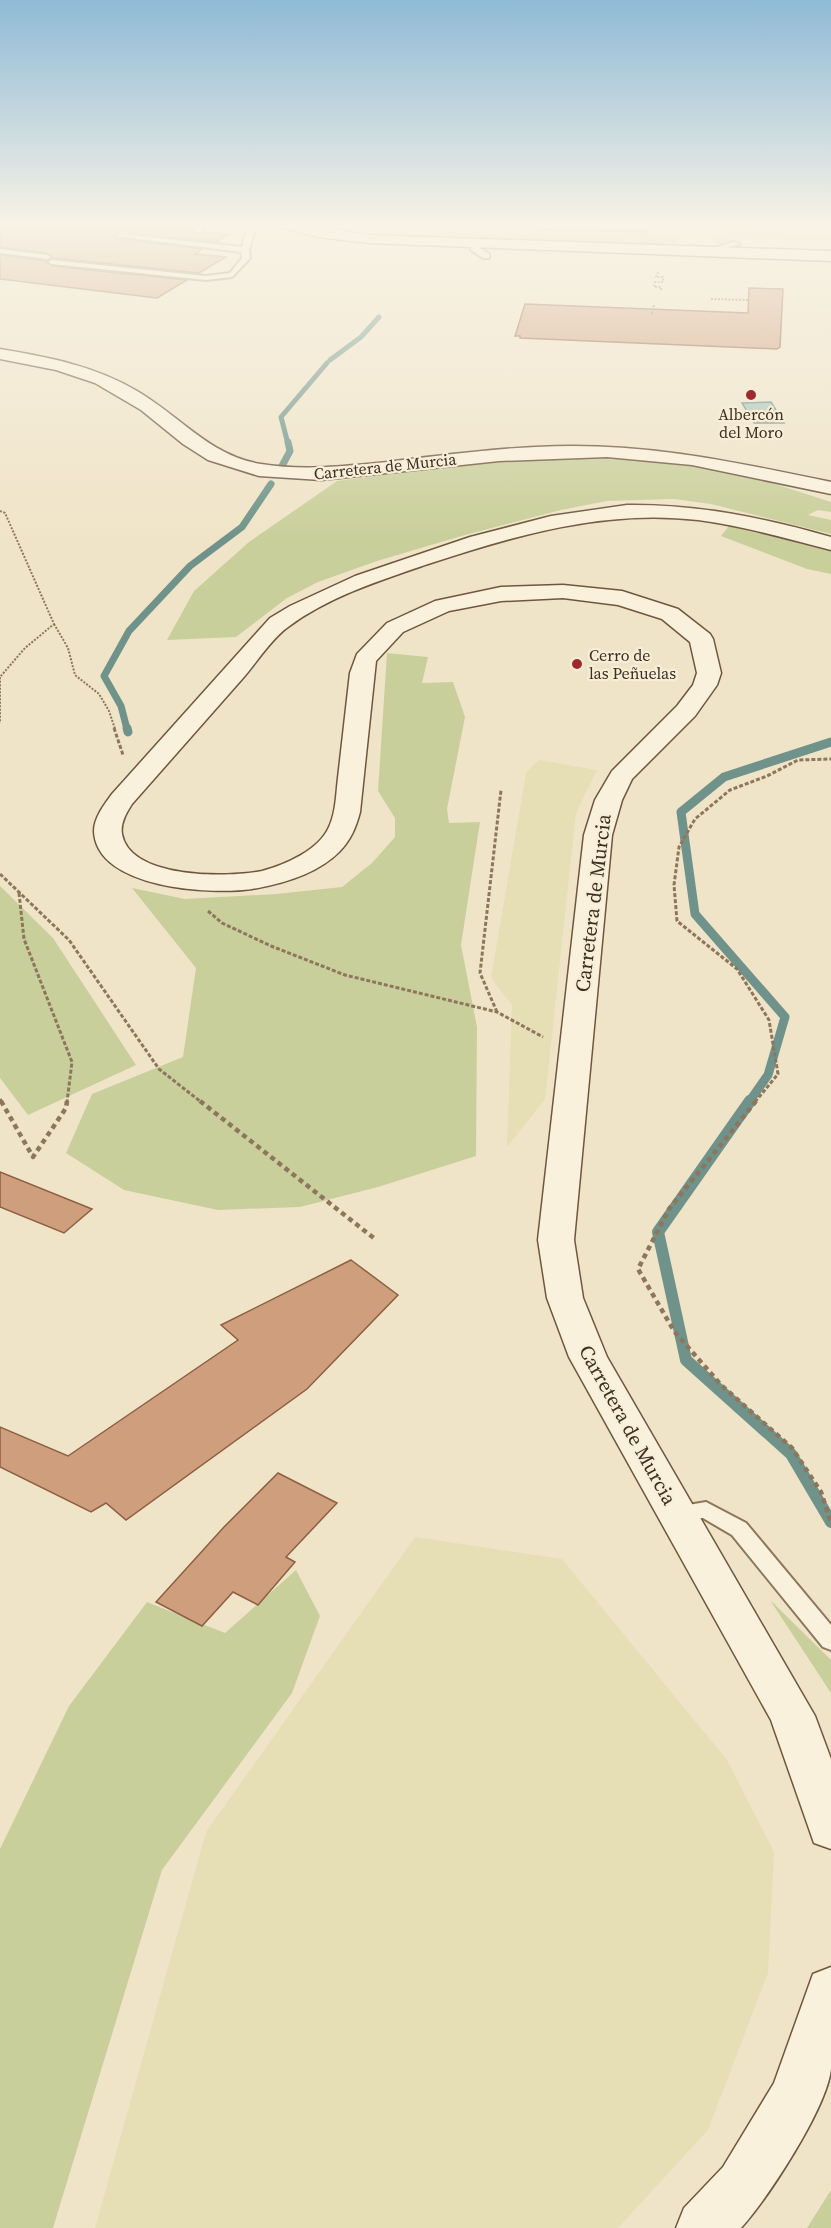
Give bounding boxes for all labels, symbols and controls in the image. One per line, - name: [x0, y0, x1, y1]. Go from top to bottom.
- marker: Albercón del Moro: [744, 388, 758, 402]
- place label: Albercón del Moro: [718, 403, 784, 443]
- street label: Carretera de Murcia: [313, 447, 458, 484]
- place label: Cerro de las Peñuelas: [589, 644, 676, 684]
- marker: Cerro de las Peñuelas: [570, 657, 584, 671]
- street label: Carretera de Murcia: [568, 812, 618, 994]
- street label: Carretera de Murcia: [572, 1340, 684, 1511]

